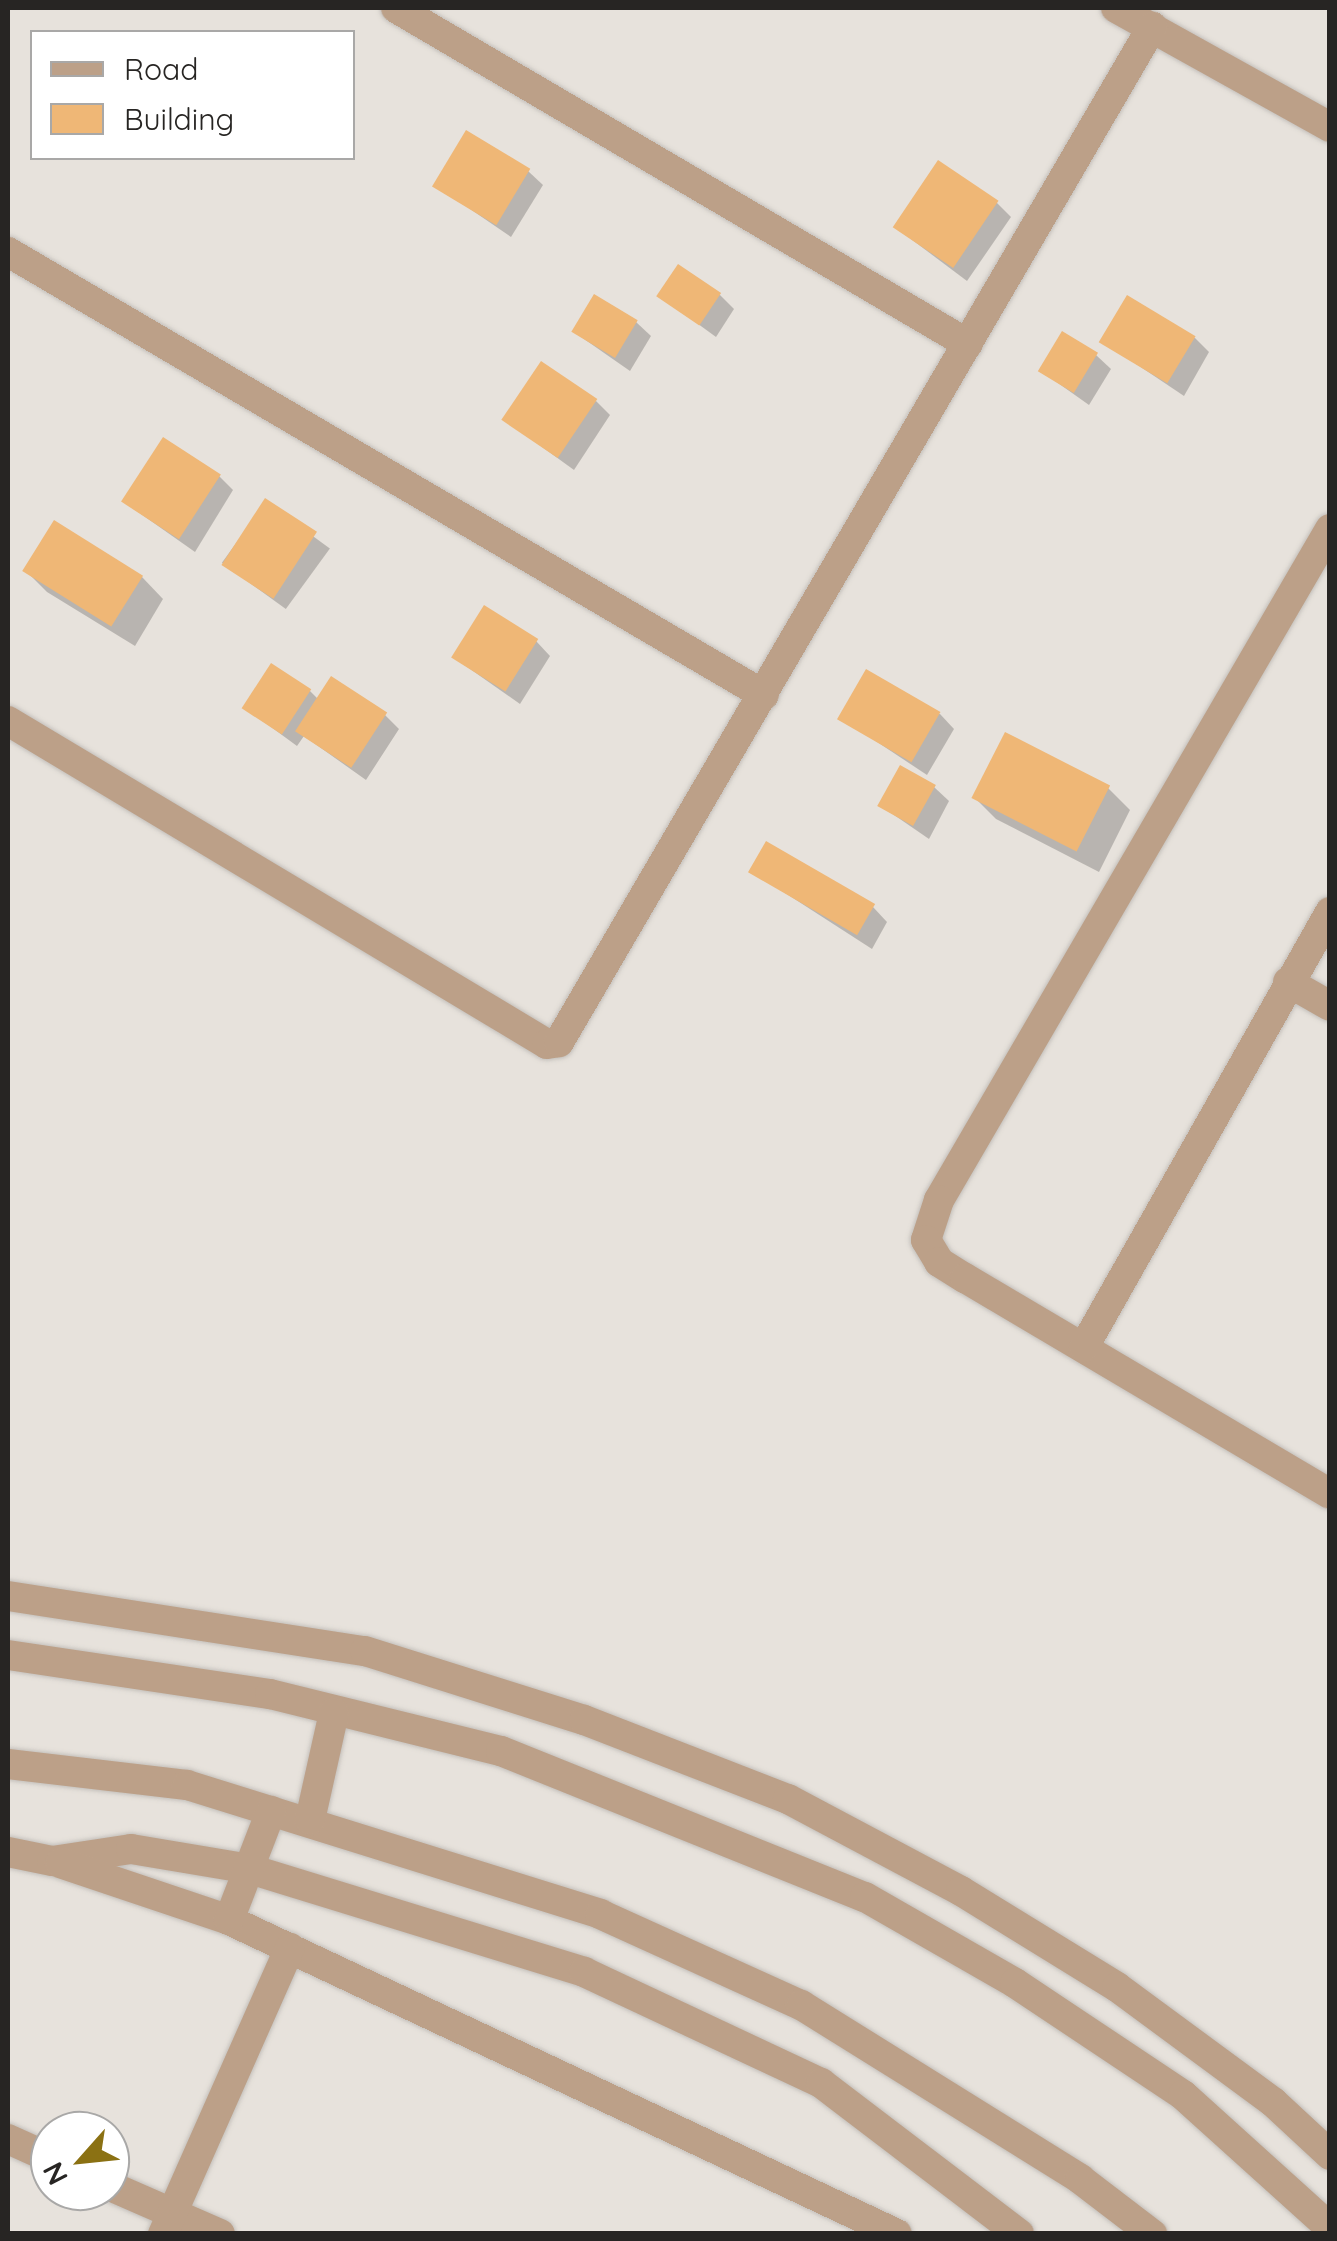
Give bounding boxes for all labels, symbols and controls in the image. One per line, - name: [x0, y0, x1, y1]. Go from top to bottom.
- legend: [30, 30, 355, 160]
- text: Road: [124, 50, 198, 88]
- text: Building: [124, 100, 234, 138]
- north arrow: [30, 2111, 130, 2211]
- text: N: [34, 2157, 75, 2191]

